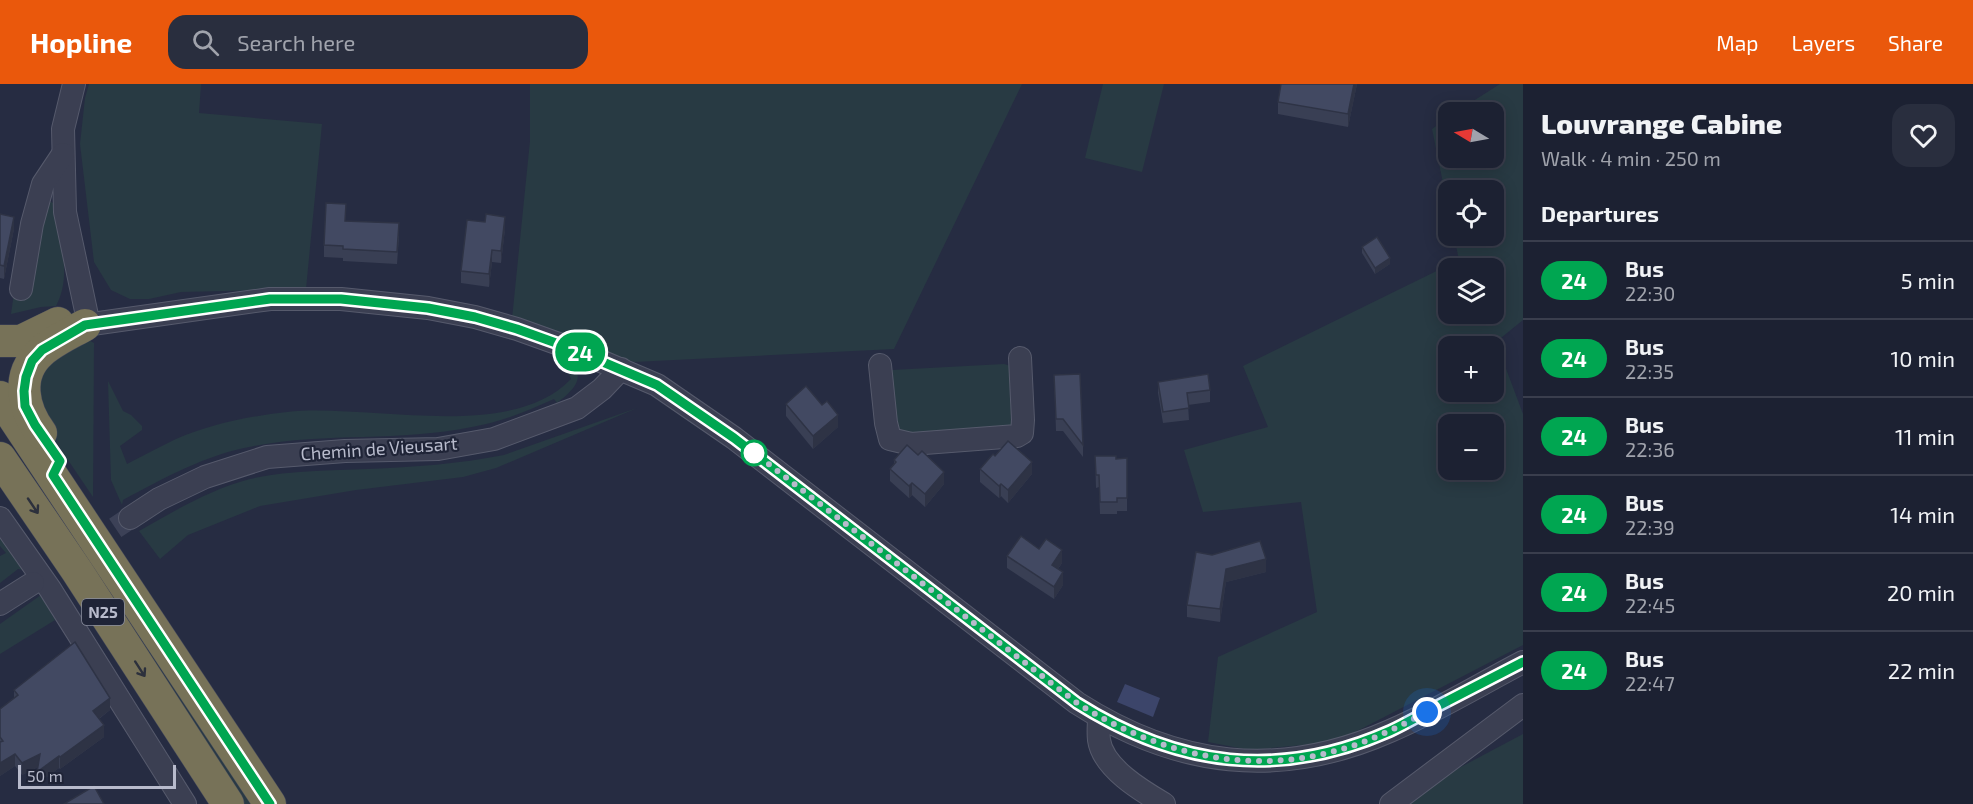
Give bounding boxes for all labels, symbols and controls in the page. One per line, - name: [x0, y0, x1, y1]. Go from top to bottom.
- search box: [168, 15, 588, 69]
- text: Hopline: [30, 25, 132, 59]
- icon: search: [189, 26, 222, 59]
- text: Search here: [237, 29, 355, 55]
- text: Map: [1716, 30, 1758, 55]
- text: Layers: [1791, 30, 1855, 55]
- text: Share: [1888, 30, 1943, 55]
- north arrow: [1438, 102, 1504, 168]
- map controls: [1438, 102, 1504, 480]
- button: heart: [1892, 104, 1955, 167]
- text: Louvrange Cabine: [1541, 106, 1782, 140]
- text: Walk · 4 min · 250 m: [1541, 146, 1721, 170]
- button: locate: [1438, 180, 1504, 246]
- text: Departures: [1541, 200, 1659, 226]
- text: Bus: [1625, 255, 1664, 281]
- button: layers: [1438, 258, 1504, 324]
- text: 5 min: [1901, 267, 1955, 293]
- text: 24: [1561, 268, 1587, 293]
- text: 22:30: [1625, 281, 1675, 305]
- line badge: 24: [553, 332, 607, 372]
- text: Bus: [1625, 333, 1664, 359]
- button: +: [1438, 336, 1504, 402]
- text: 24: [567, 340, 593, 365]
- text: 10 min: [1891, 345, 1955, 371]
- text: 24: [1561, 346, 1587, 371]
- text: 22:35: [1625, 359, 1674, 383]
- text: Bus: [1625, 411, 1664, 437]
- button: −: [1438, 414, 1504, 480]
- text: 11 min: [1895, 423, 1955, 449]
- text: 24: [1561, 424, 1587, 449]
- street label: Chemin de Vieusart: [300, 432, 458, 464]
- text: 22:36: [1625, 437, 1675, 461]
- unlabelled marker: [741, 440, 767, 466]
- text: Bus: [1625, 489, 1664, 515]
- one-way arrow: [27, 497, 39, 514]
- text: 14 min: [1890, 501, 1955, 527]
- text: 24: [1561, 502, 1587, 527]
- text: 22:39: [1625, 515, 1675, 539]
- text: Bus: [1625, 567, 1664, 593]
- text: 20 min: [1887, 579, 1955, 605]
- text: 24: [1561, 580, 1587, 605]
- text: 22:45: [1625, 593, 1675, 617]
- road number: N25: [82, 599, 124, 625]
- text: Bus: [1625, 645, 1664, 671]
- text: 22 min: [1888, 657, 1955, 683]
- text: 24: [1561, 658, 1587, 683]
- one-way arrow: [135, 660, 147, 677]
- text: 22:47: [1625, 671, 1675, 695]
- your location: [1412, 697, 1442, 727]
- scale bar: [18, 762, 176, 790]
- text: 50 m: [27, 766, 63, 785]

